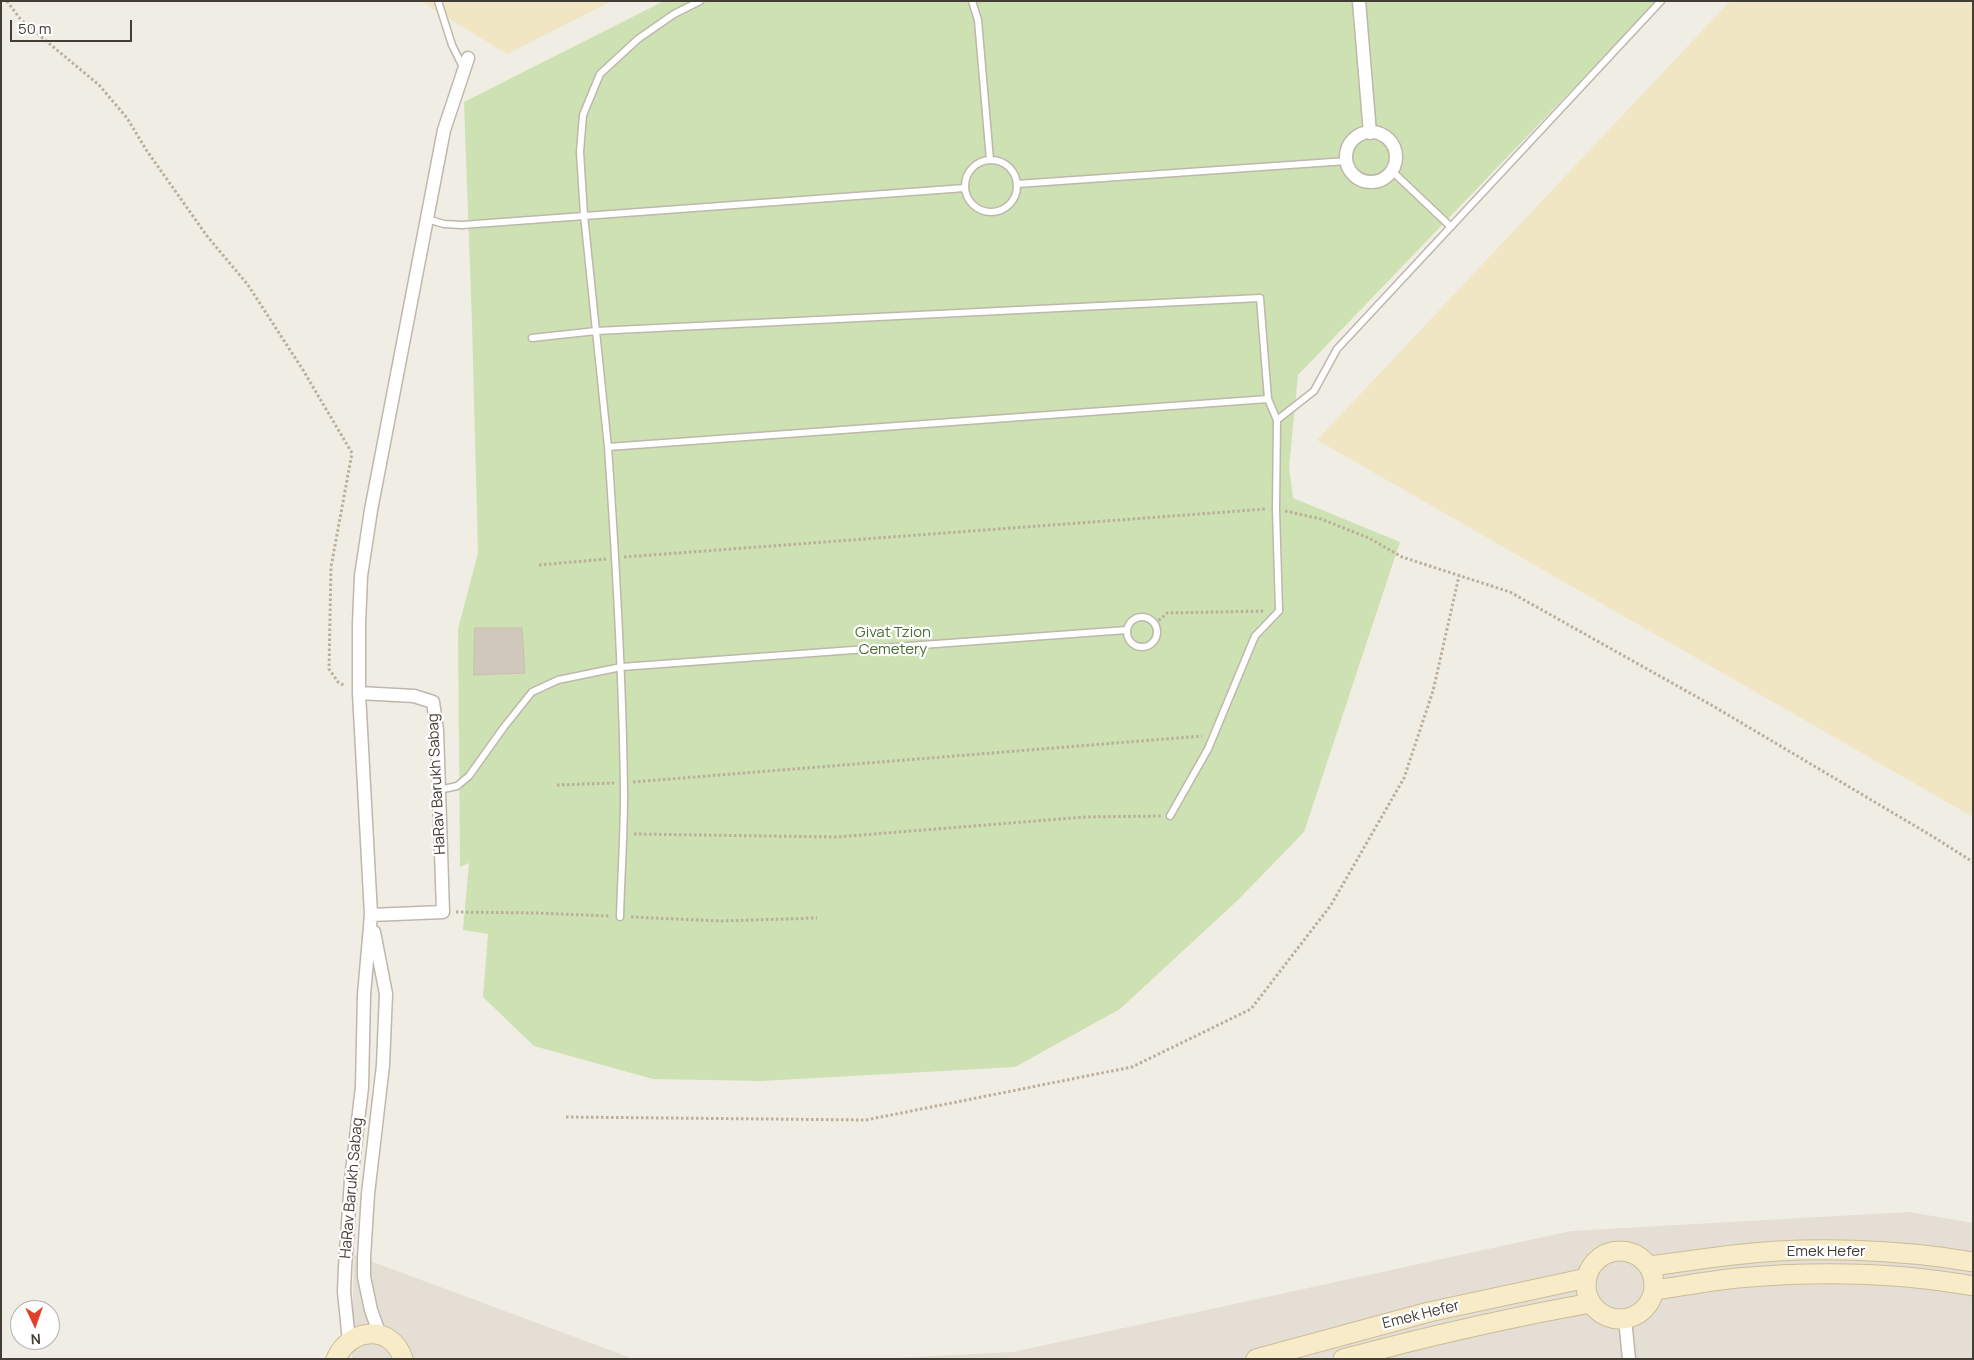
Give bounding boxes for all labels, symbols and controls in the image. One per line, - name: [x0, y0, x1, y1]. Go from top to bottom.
- scale bar: [12, 10, 135, 42]
- text: 50 m: [18, 18, 52, 39]
- park label: Givat Tzion Cemetery: [855, 624, 931, 659]
- street label: HaRav Barukh Sabag: [424, 713, 450, 855]
- street label: HaRav Barukh Sabag: [337, 1117, 367, 1259]
- street label: Emek Hefer: [1787, 1243, 1865, 1261]
- street label: Emek Hefer: [1381, 1297, 1461, 1333]
- north arrow: [10, 1300, 60, 1350]
- text: N: [30, 1330, 41, 1349]

